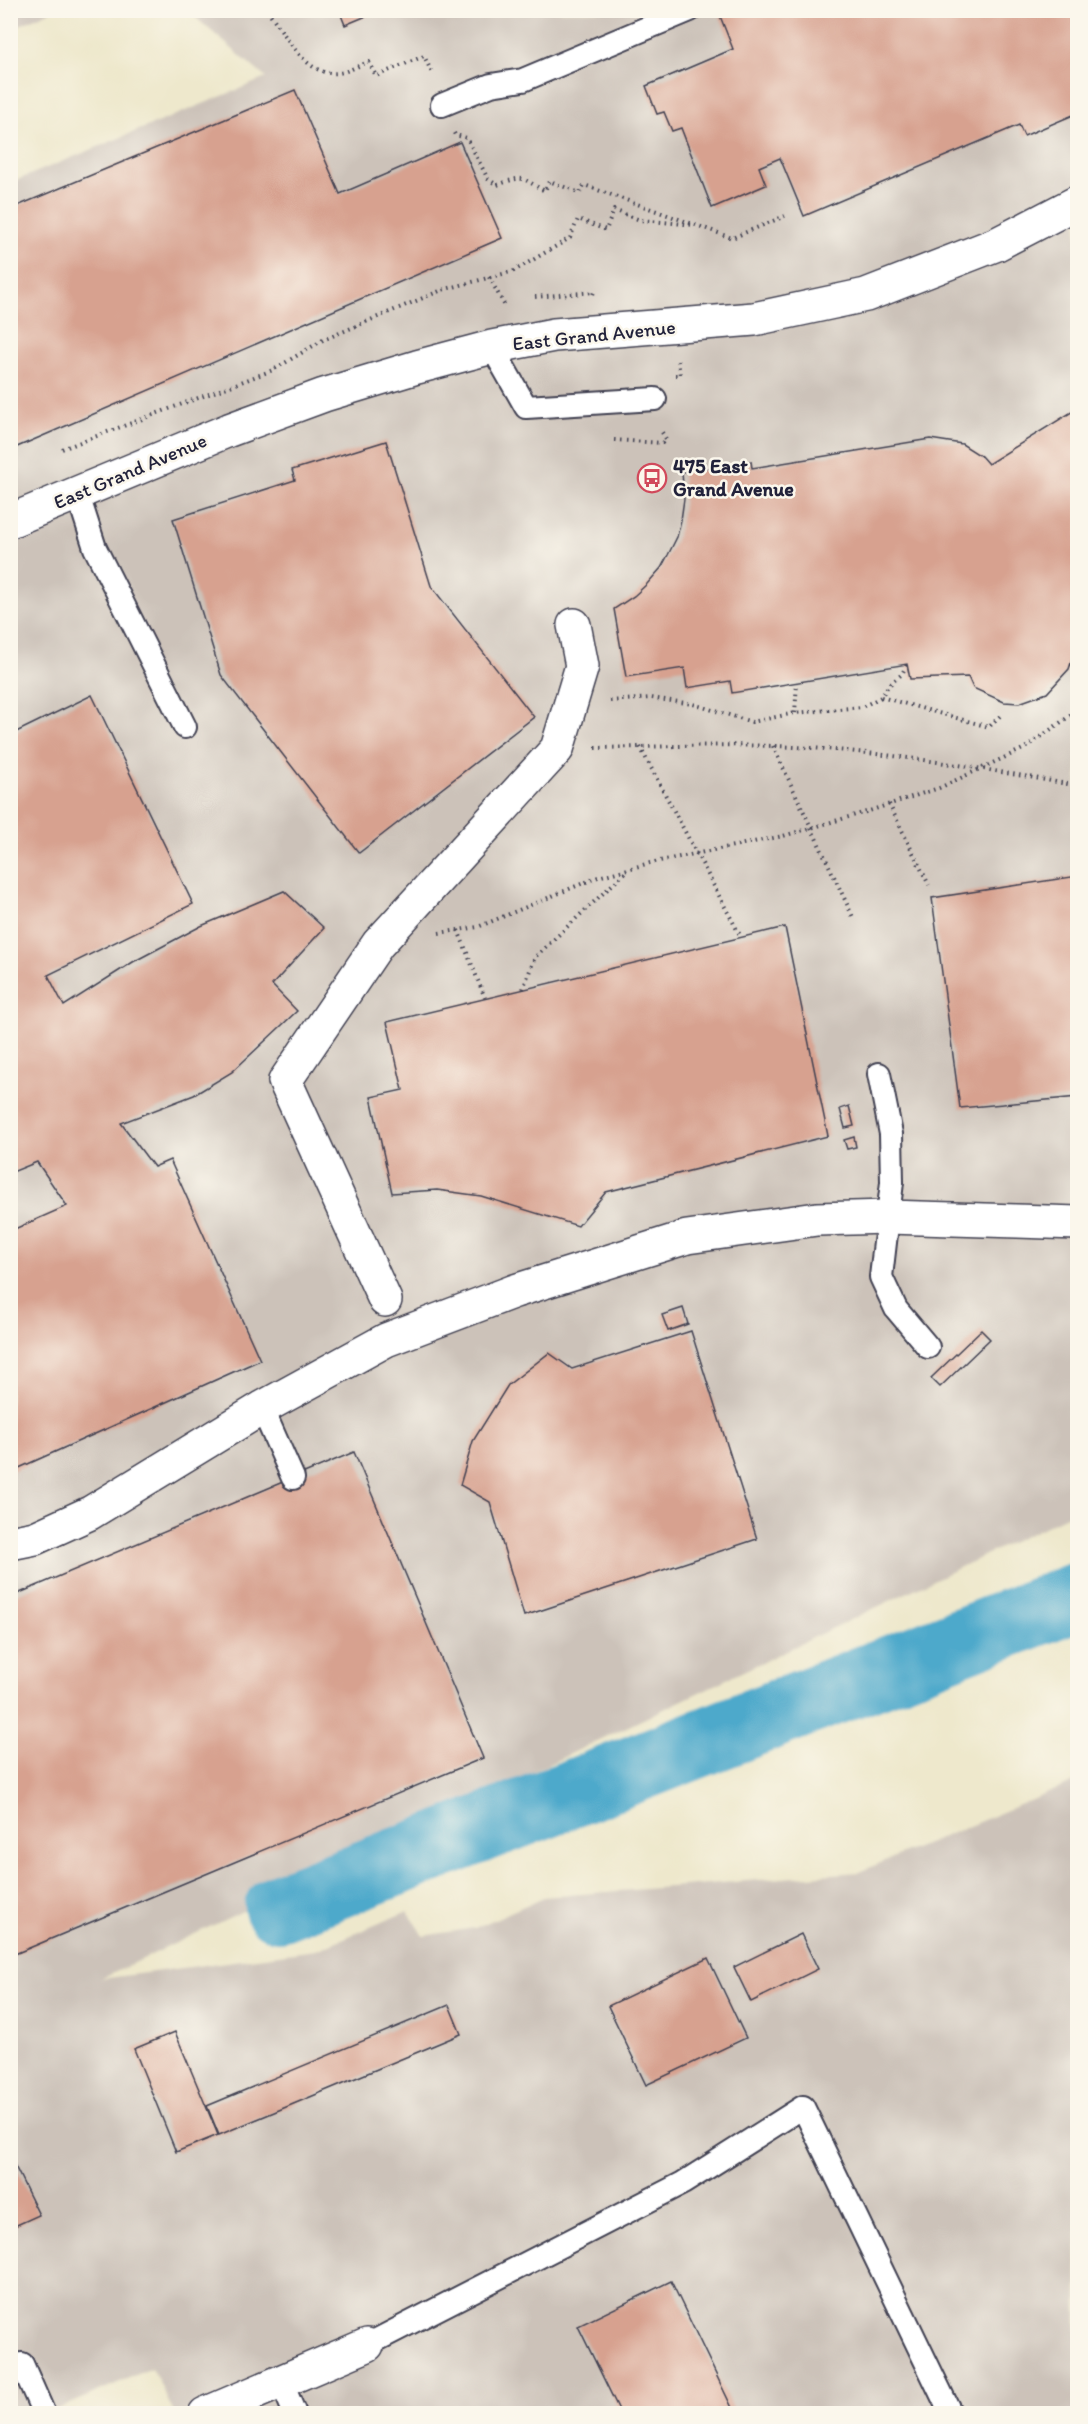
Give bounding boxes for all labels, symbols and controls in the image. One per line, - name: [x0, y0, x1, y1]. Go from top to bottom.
- street label: East Grand Avenue: [511, 314, 677, 356]
- street label: East Grand Avenue: [50, 428, 210, 514]
- place label: 475 East Grand Avenue: [673, 454, 794, 501]
- bus stop icon: 475 East Grand Avenue: [636, 462, 668, 494]

